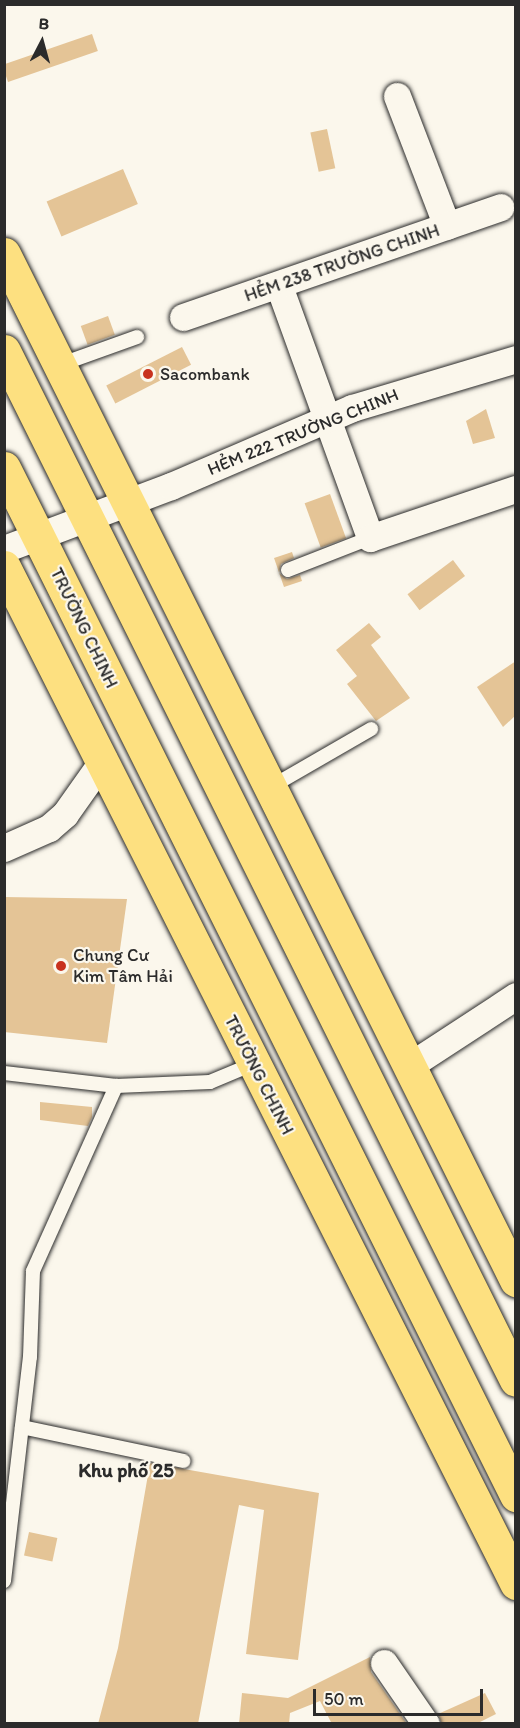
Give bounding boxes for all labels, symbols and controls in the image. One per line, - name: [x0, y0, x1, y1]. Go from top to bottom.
- north arrow: [12, 12, 72, 72]
- text: B: [38, 14, 50, 34]
- street label: HẺM 238 TRƯỜNG CHINH: [242, 219, 442, 307]
- place label: Sacombank: [160, 363, 250, 385]
- marker: Sacombank: [141, 367, 155, 381]
- street label: HẺM 222 TRƯỜNG CHINH: [204, 384, 402, 480]
- street label: TRƯỜNG CHINH: [46, 564, 122, 692]
- place label: Chung Cư Kim Tâm Hải: [73, 945, 172, 988]
- marker: Chung Cư Kim Tâm Hải: [54, 959, 68, 973]
- street label: TRƯỜNG CHINH: [220, 1012, 298, 1138]
- district label: Khu phố 25: [78, 1458, 174, 1482]
- scale bar: [316, 1677, 486, 1715]
- text: 50 m: [324, 1688, 364, 1710]

